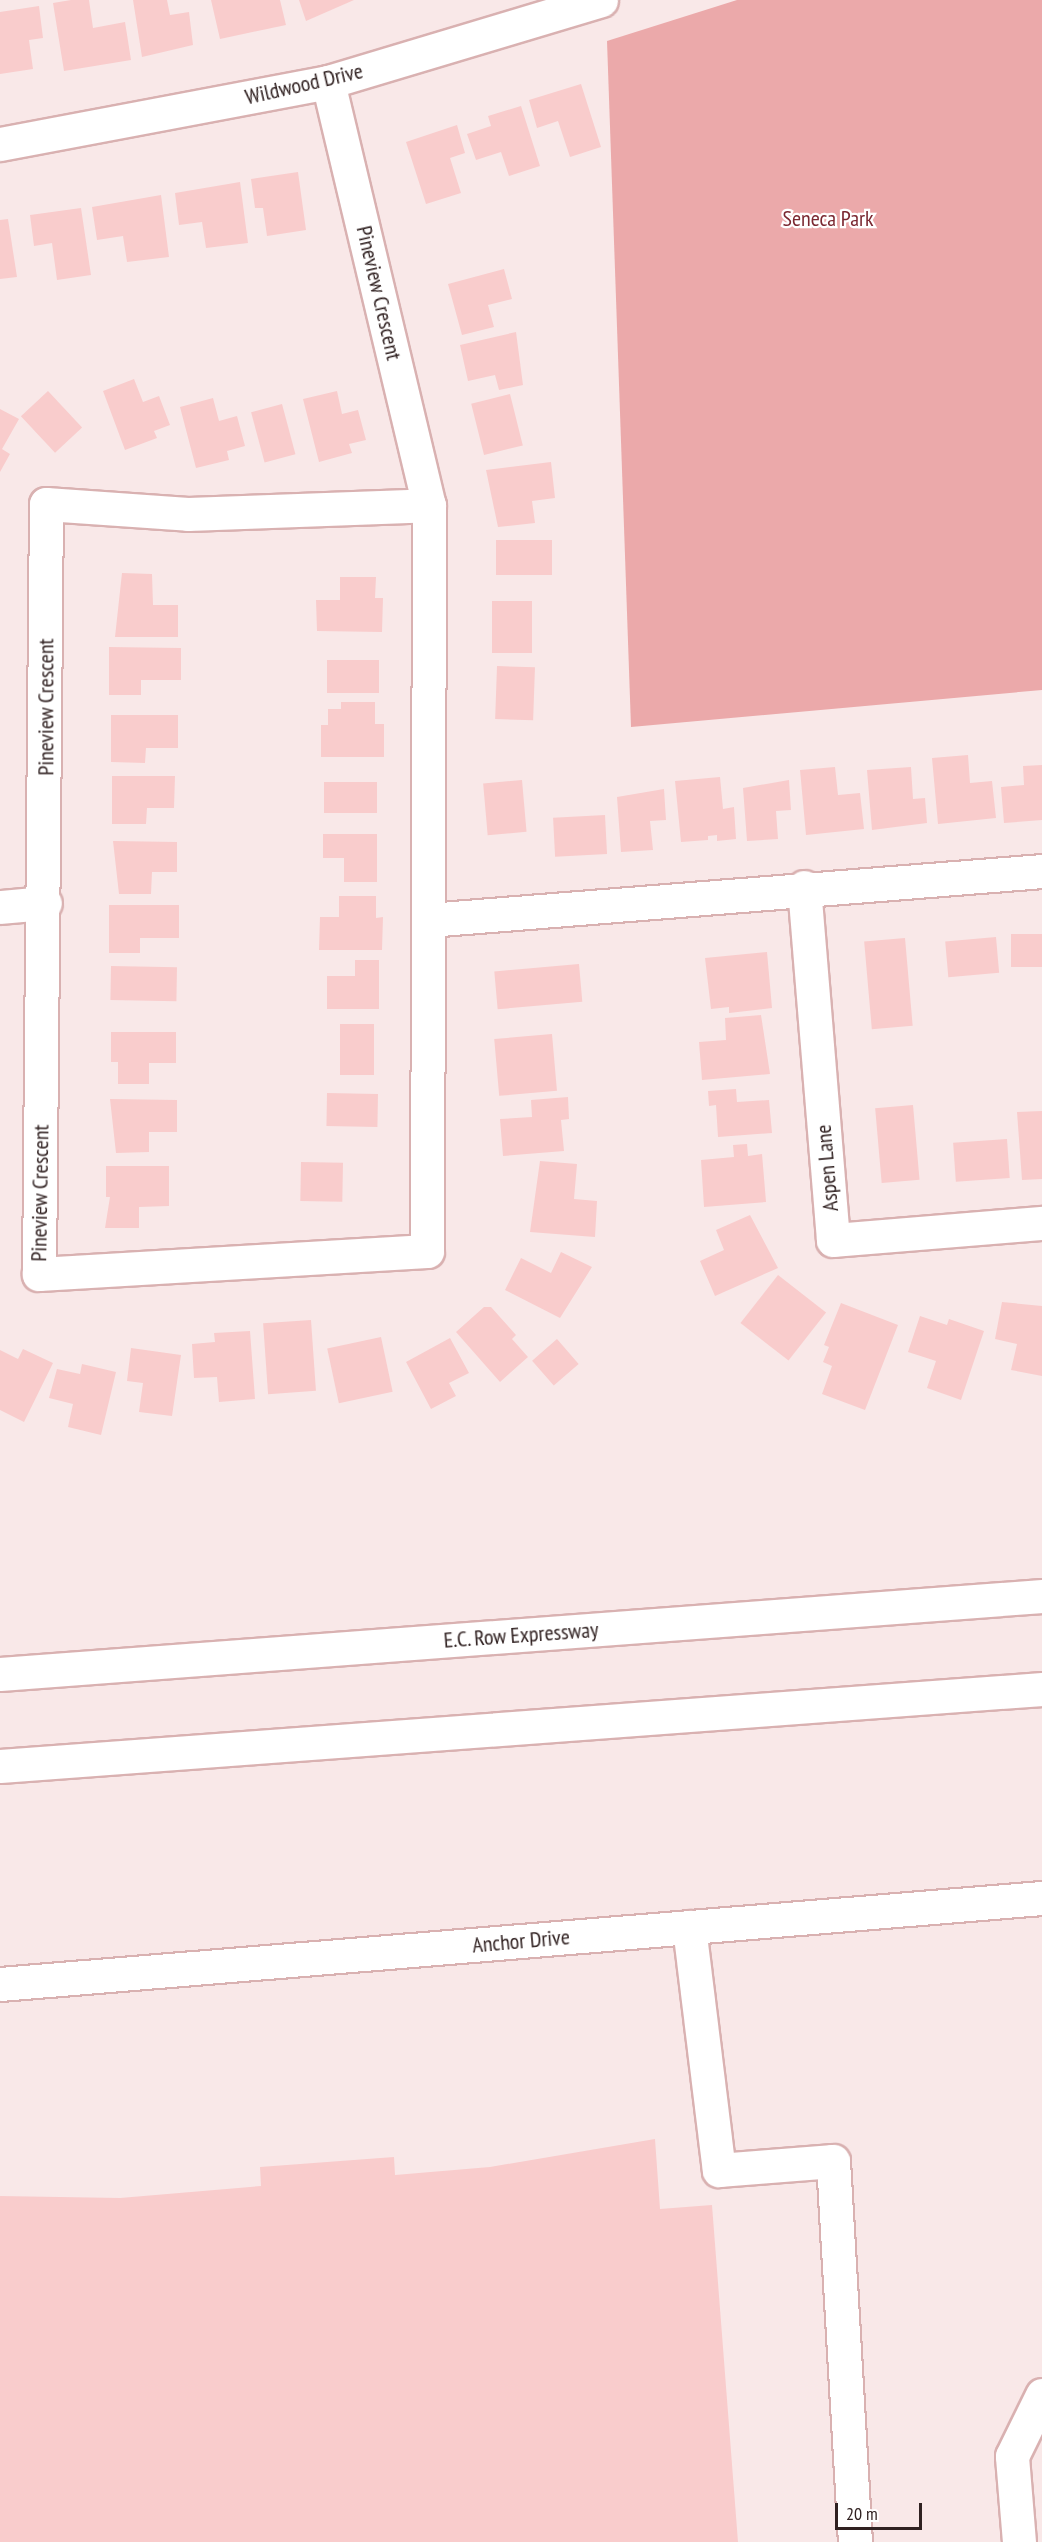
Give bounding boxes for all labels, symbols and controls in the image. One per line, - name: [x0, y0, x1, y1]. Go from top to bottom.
- street label: Wildwood Drive: [242, 58, 366, 110]
- park label: Seneca Park: [782, 206, 874, 232]
- street label: Pineview Crescent: [351, 223, 407, 363]
- street label: Pineview Crescent: [33, 638, 59, 776]
- street label: Aspen Lane: [810, 1123, 844, 1213]
- street label: Pineview Crescent: [26, 1124, 54, 1262]
- street label: E.C. Row Expressway: [442, 1616, 600, 1654]
- street label: Anchor Drive: [471, 1924, 571, 1958]
- scale bar: [838, 2491, 925, 2529]
- text: 20 m: [846, 2502, 878, 2525]

